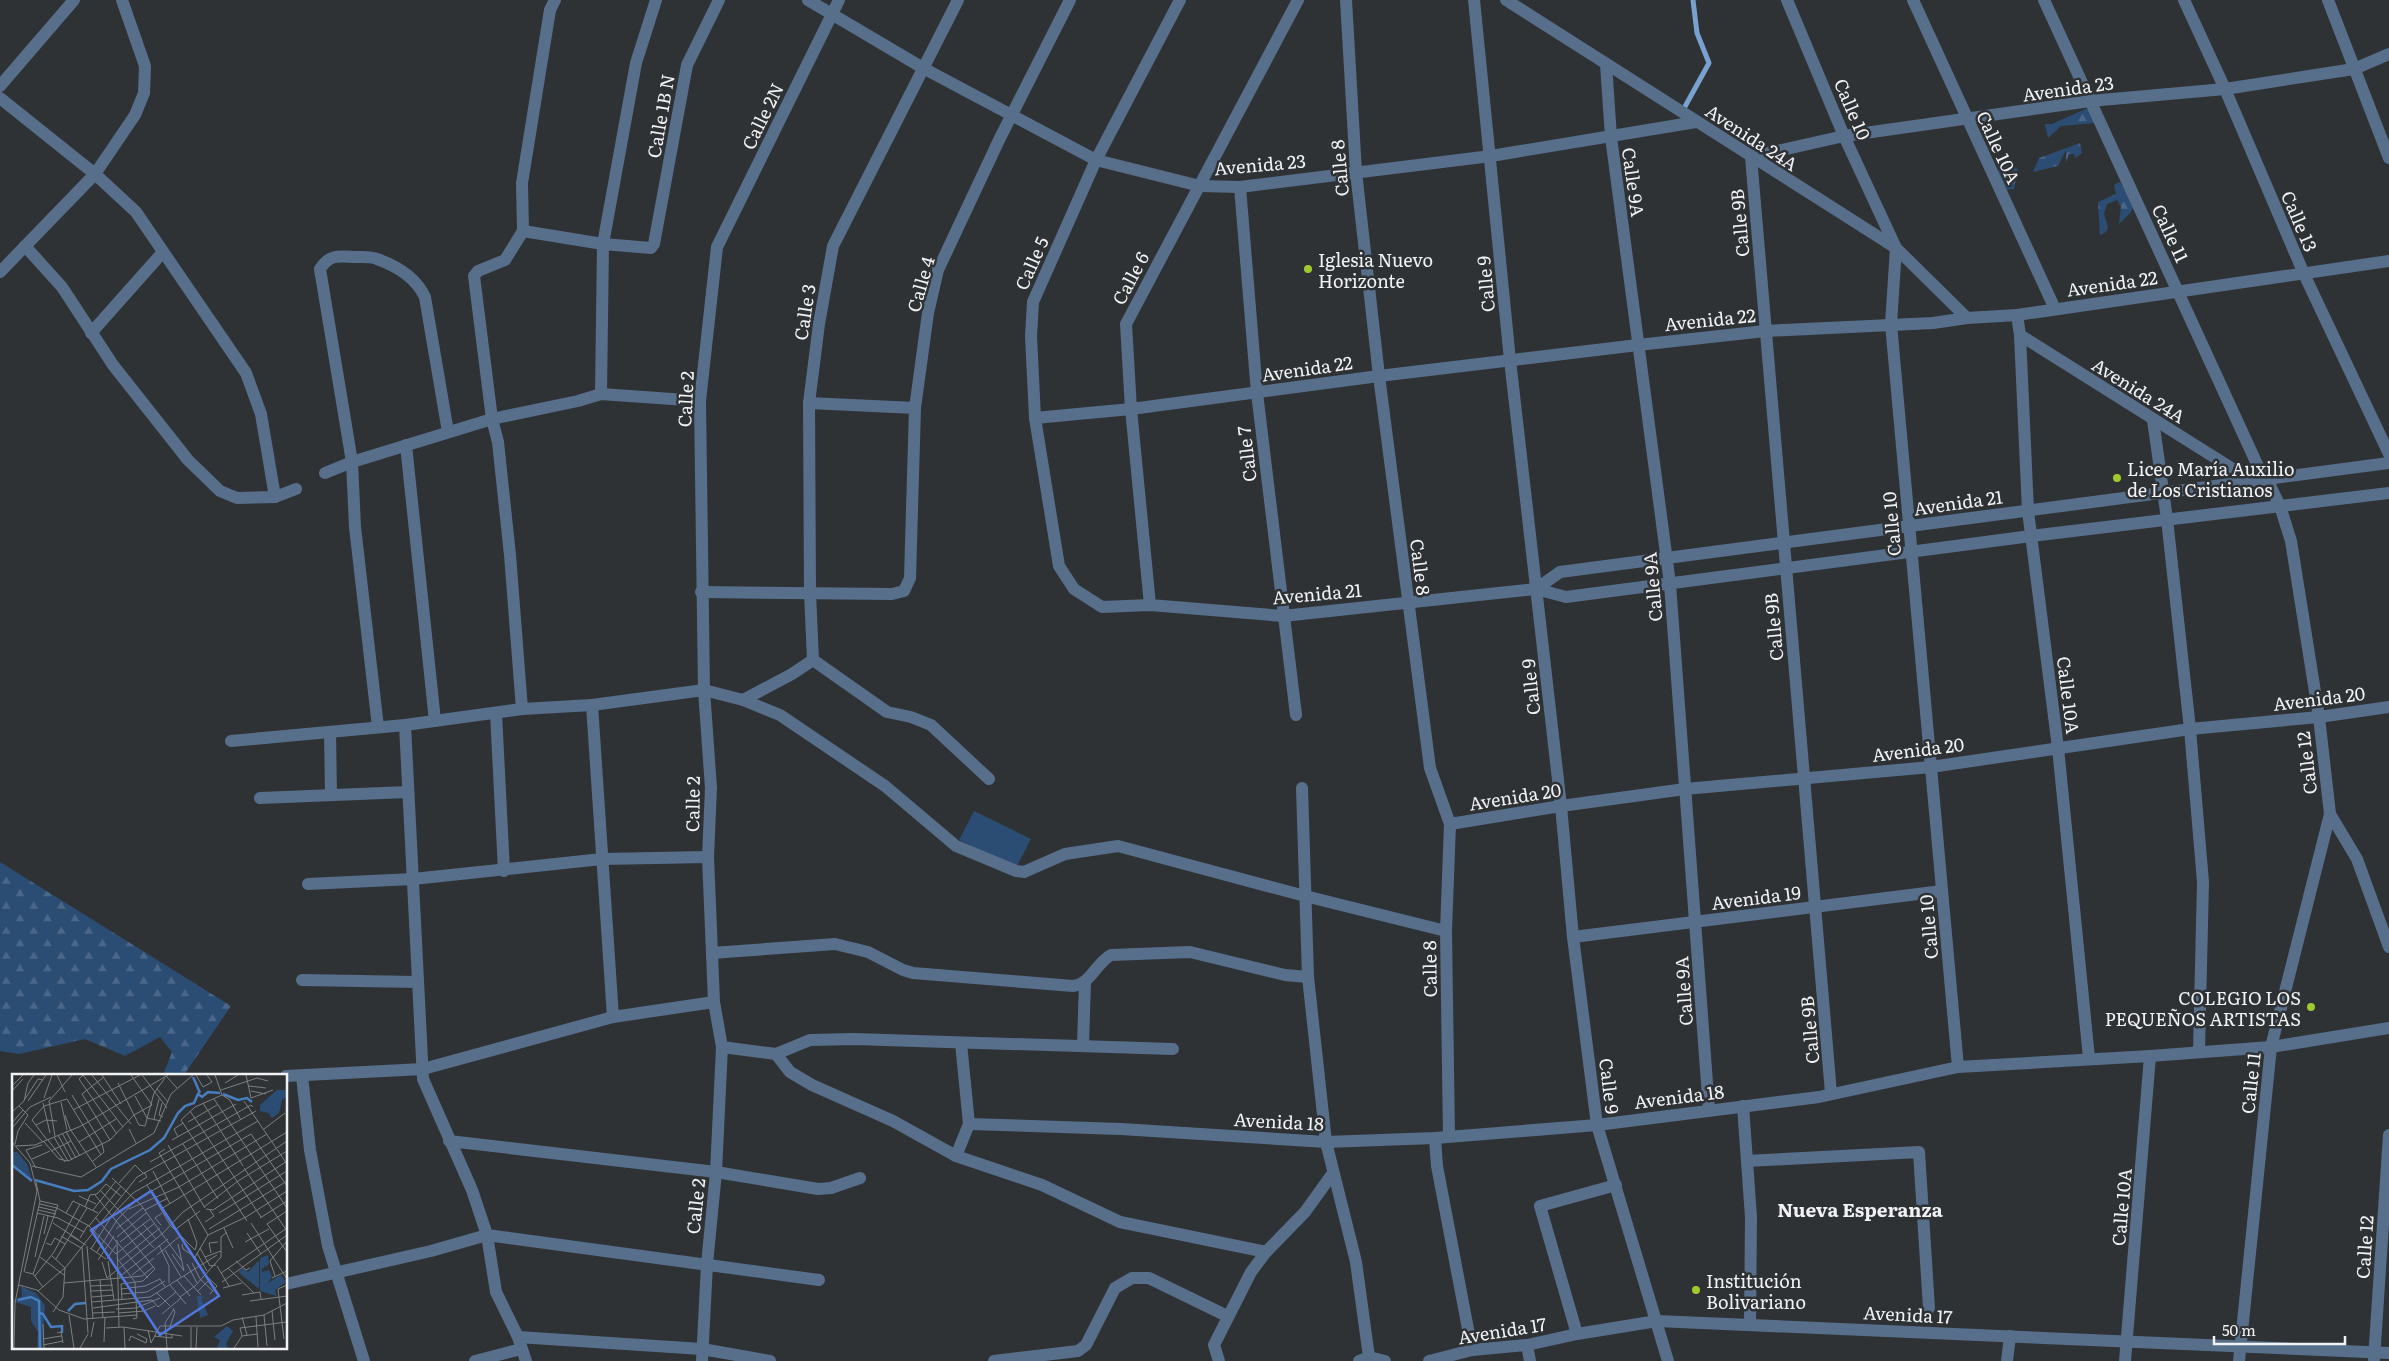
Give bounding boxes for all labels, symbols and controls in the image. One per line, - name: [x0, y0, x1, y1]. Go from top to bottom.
- street label: Avenida 23: [2021, 68, 2115, 108]
- street label: Calle 1B N: [639, 72, 681, 160]
- street label: Calle 10: [1828, 74, 1878, 144]
- street label: Calle 2N: [734, 78, 790, 154]
- street label: Avenida 24A: [1700, 97, 1804, 177]
- street label: Calle 10A: [1970, 106, 2028, 188]
- street label: Calle 8: [1323, 138, 1355, 197]
- street label: Calle 9A: [1616, 146, 1652, 218]
- street label: Avenida 23: [1213, 147, 1307, 181]
- street label: Calle 13: [2275, 186, 2325, 256]
- street label: Calle 9B: [1723, 188, 1755, 258]
- street label: Calle 11: [2146, 199, 2196, 267]
- street label: Calle 5: [1007, 232, 1055, 294]
- street label: Calle 6: [1105, 246, 1155, 309]
- place label: Iglesia Nuevo Horizonte: [1318, 246, 1433, 294]
- street label: Calle 4: [899, 253, 941, 315]
- street label: Calle 9: [1469, 255, 1501, 313]
- marker: Iglesia Nuevo Horizonte: [1302, 263, 1314, 275]
- street label: Avenida 22: [2065, 263, 2159, 303]
- street label: Calle 3: [786, 282, 822, 342]
- street label: Avenida 22: [1663, 301, 1757, 337]
- street label: Avenida 22: [1260, 348, 1354, 388]
- street label: Avenida 24A: [2087, 351, 2191, 429]
- street label: Calle 2: [670, 370, 700, 428]
- street label: Calle 7: [1229, 425, 1263, 483]
- place label: Liceo María Auxilio de Los Cristianos: [2127, 455, 2295, 503]
- marker: Liceo María Auxilio de Los Cristianos: [2111, 472, 2123, 484]
- street label: Avenida 21: [1912, 482, 2004, 522]
- street label: Calle 10: [1875, 491, 1907, 557]
- street label: Calle 8: [1404, 537, 1438, 597]
- street label: Calle 9A: [1636, 551, 1668, 623]
- street label: Avenida 21: [1271, 576, 1363, 610]
- street label: Calle 9B: [1757, 592, 1789, 662]
- street label: Calle 10A: [2051, 655, 2087, 735]
- street label: Calle 9: [1514, 658, 1546, 716]
- street label: Avenida 20: [2271, 679, 2367, 717]
- street label: Avenida 20: [1870, 730, 1966, 768]
- street label: Calle 12: [2289, 730, 2323, 796]
- street label: Avenida 20: [1467, 775, 1563, 817]
- street label: Calle 2: [678, 776, 706, 832]
- street label: Avenida 19: [1710, 878, 1802, 916]
- street label: Calle 10: [1912, 894, 1944, 960]
- street label: Calle 8: [1415, 940, 1443, 998]
- street label: Calle 9A: [1667, 955, 1699, 1027]
- place label: COLEGIO LOS PEQUEÑOS ARTISTAS: [2105, 984, 2301, 1032]
- street label: Calle 9B: [1793, 995, 1825, 1065]
- marker: COLEGIO LOS PEQUEÑOS ARTISTAS: [2305, 1001, 2317, 1013]
- street label: Calle 11: [2233, 1051, 2267, 1115]
- street label: Calle 9: [1593, 1056, 1627, 1116]
- inset map: [12, 1074, 288, 1348]
- street label: Avenida 18: [1632, 1077, 1726, 1115]
- street label: Avenida 18: [1233, 1105, 1325, 1137]
- street label: Calle 10A: [2104, 1167, 2138, 1247]
- street label: Calle 2: [679, 1177, 711, 1235]
- district label: Nueva Esperanza: [1777, 1195, 1943, 1223]
- street label: Calle 12: [2348, 1214, 2380, 1280]
- place label: Institución Bolivariano: [1706, 1267, 1806, 1315]
- marker: Institución Bolivariano: [1690, 1284, 1702, 1296]
- street label: Avenida 17: [1863, 1298, 1953, 1330]
- street label: Avenida 17: [1456, 1310, 1548, 1350]
- scale bar: [2214, 1314, 2345, 1346]
- text: 50 m: [2222, 1318, 2256, 1341]

